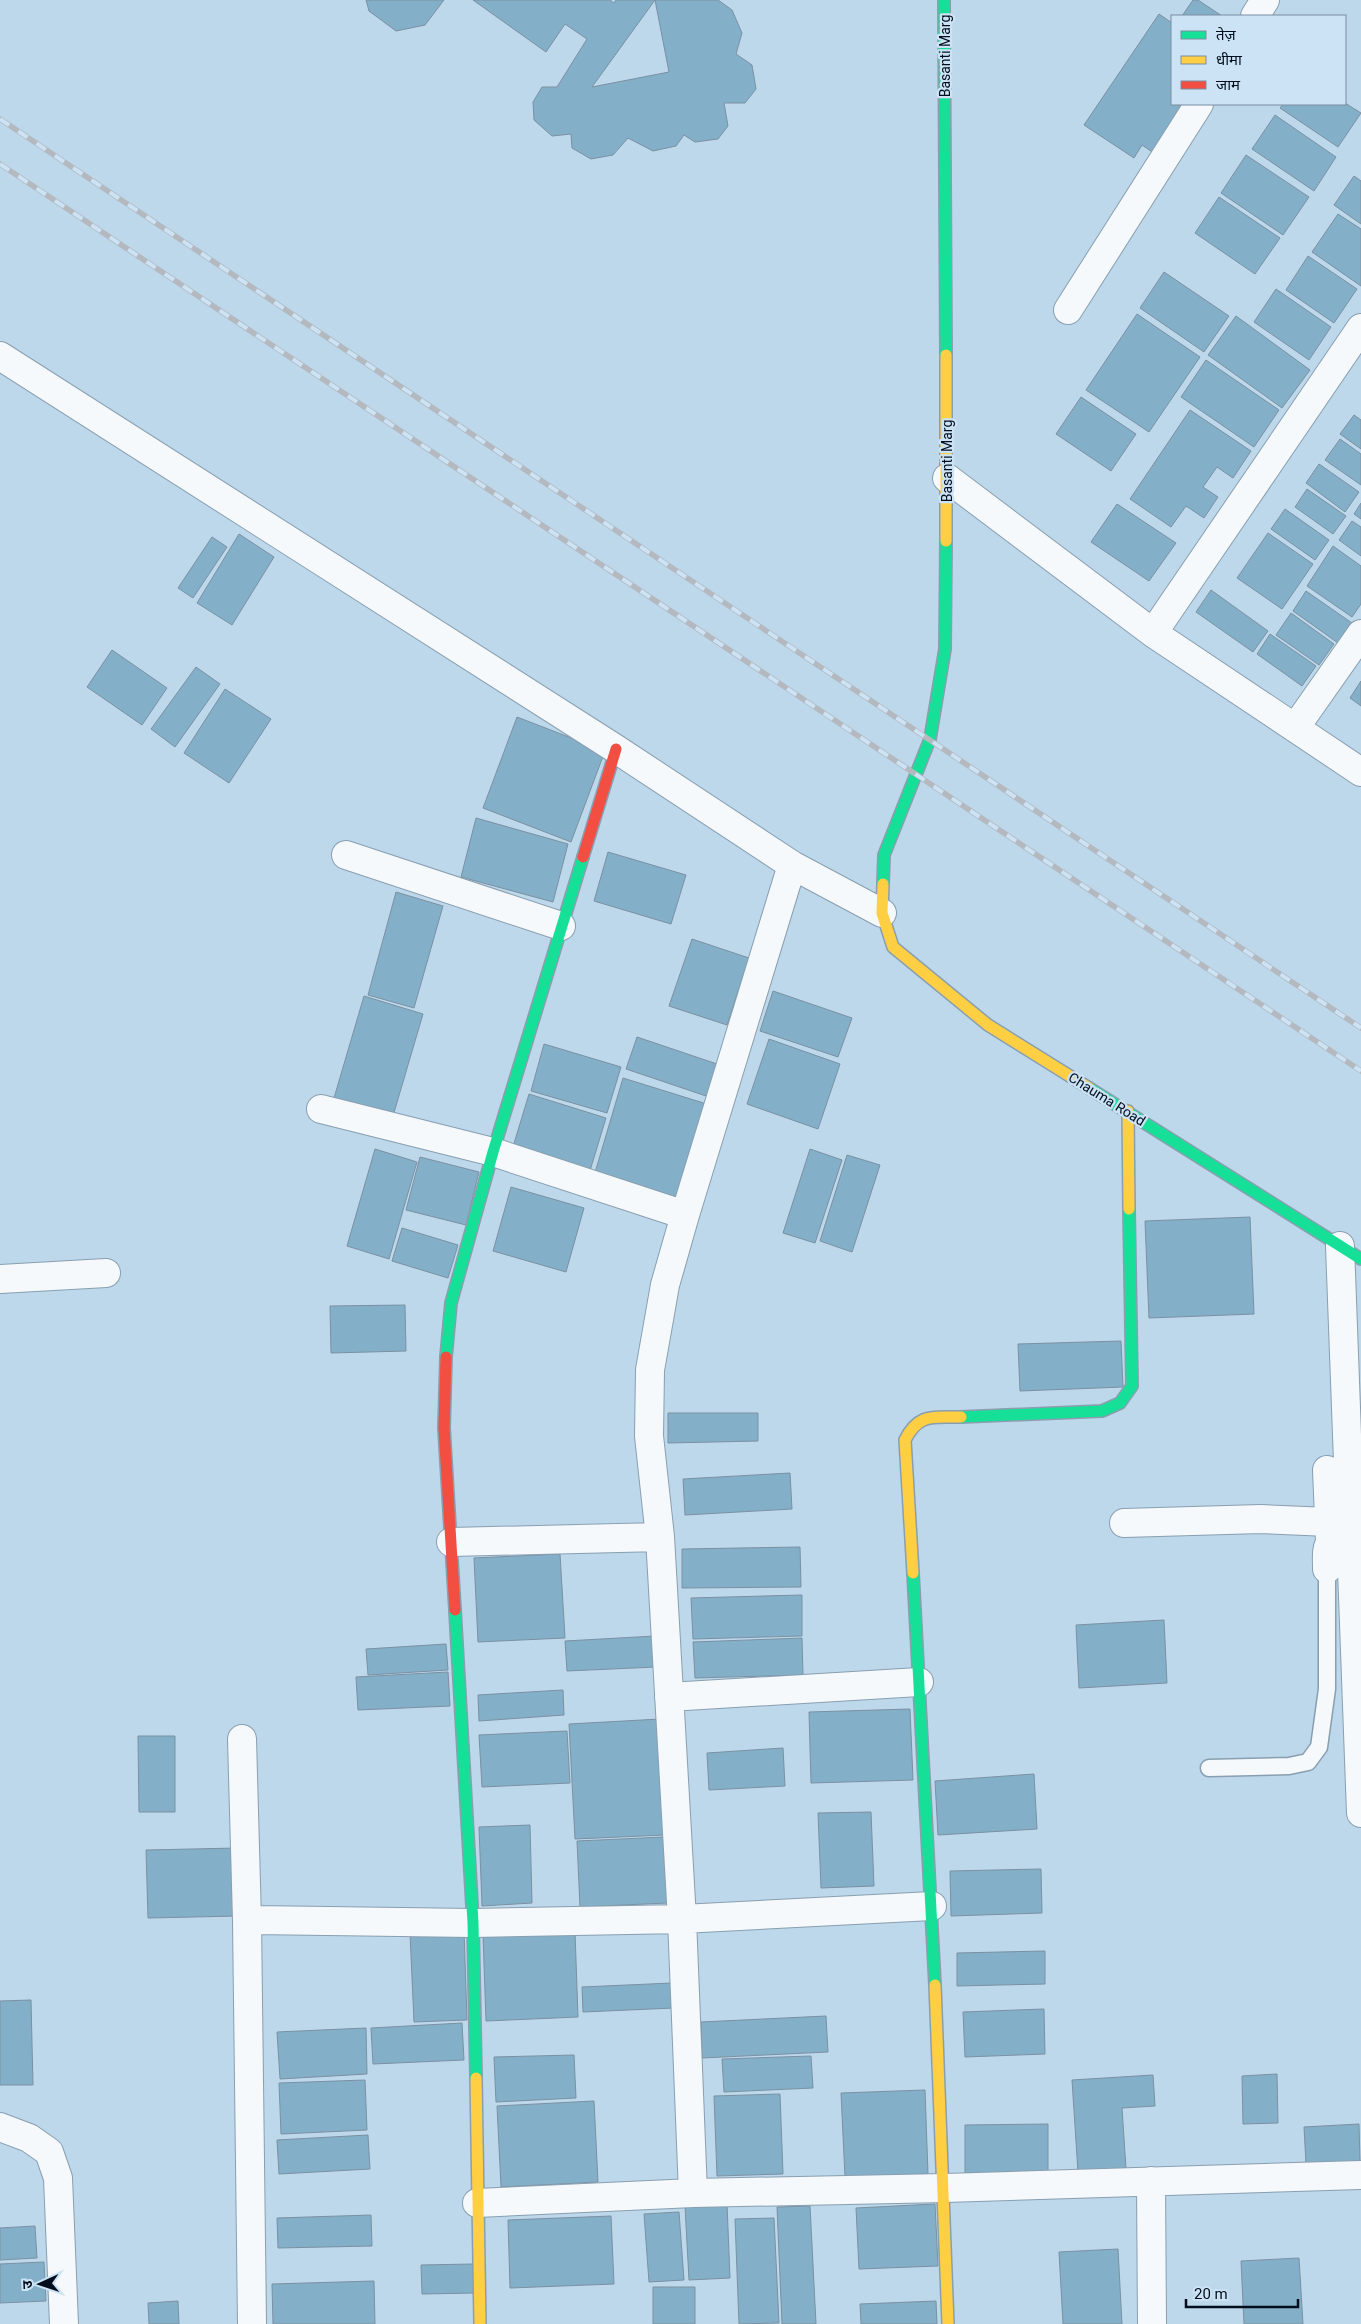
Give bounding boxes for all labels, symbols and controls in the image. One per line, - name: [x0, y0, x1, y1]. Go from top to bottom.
- street label: Basanti Marg: [937, 15, 953, 97]
- legend: [1171, 15, 1346, 105]
- text: तेज़: [1216, 26, 1237, 44]
- text: धीमा: [1216, 51, 1243, 69]
- text: जाम: [1216, 76, 1241, 94]
- street label: Basanti Marg: [939, 420, 955, 502]
- street label: Chauma Road: [1066, 1069, 1148, 1129]
- north arrow: [15, 2259, 65, 2309]
- scale bar: [1186, 2276, 1298, 2308]
- text: उ: [19, 2279, 35, 2289]
- text: 20 m: [1194, 2285, 1228, 2303]

